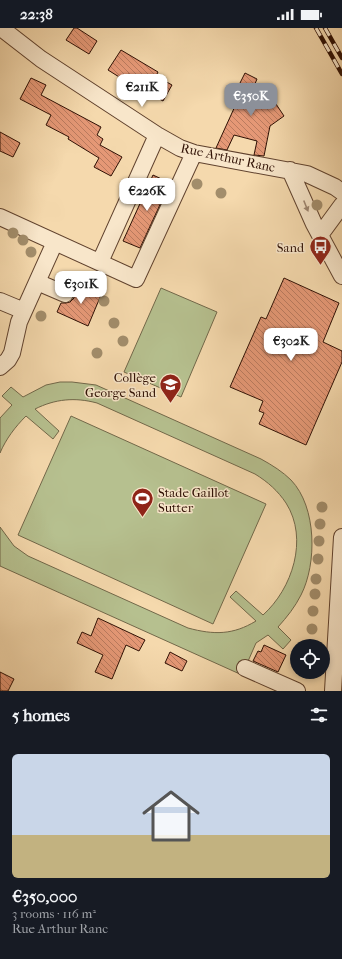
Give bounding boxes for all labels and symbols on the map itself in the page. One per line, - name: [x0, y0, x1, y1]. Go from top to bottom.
- pin: €211K: [114, 74, 170, 108]
- pin: €350K: [223, 83, 279, 117]
- street label: Rue Arthur Ranc: [179, 140, 277, 175]
- pin: €226K: [119, 178, 175, 212]
- one-way arrow: [304, 200, 310, 212]
- bus stop icon: Sand: [307, 234, 333, 267]
- place label: Sand: [277, 240, 305, 255]
- pin: €301K: [53, 271, 109, 305]
- pin: €302K: [263, 328, 319, 362]
- place label: Collège George Sand: [85, 370, 157, 400]
- school or university icon: Collège George Sand: [158, 371, 184, 404]
- place label: Stade Gaillot Sutter: [158, 485, 229, 515]
- sports icon: Stade Gaillot Sutter: [129, 486, 155, 519]

